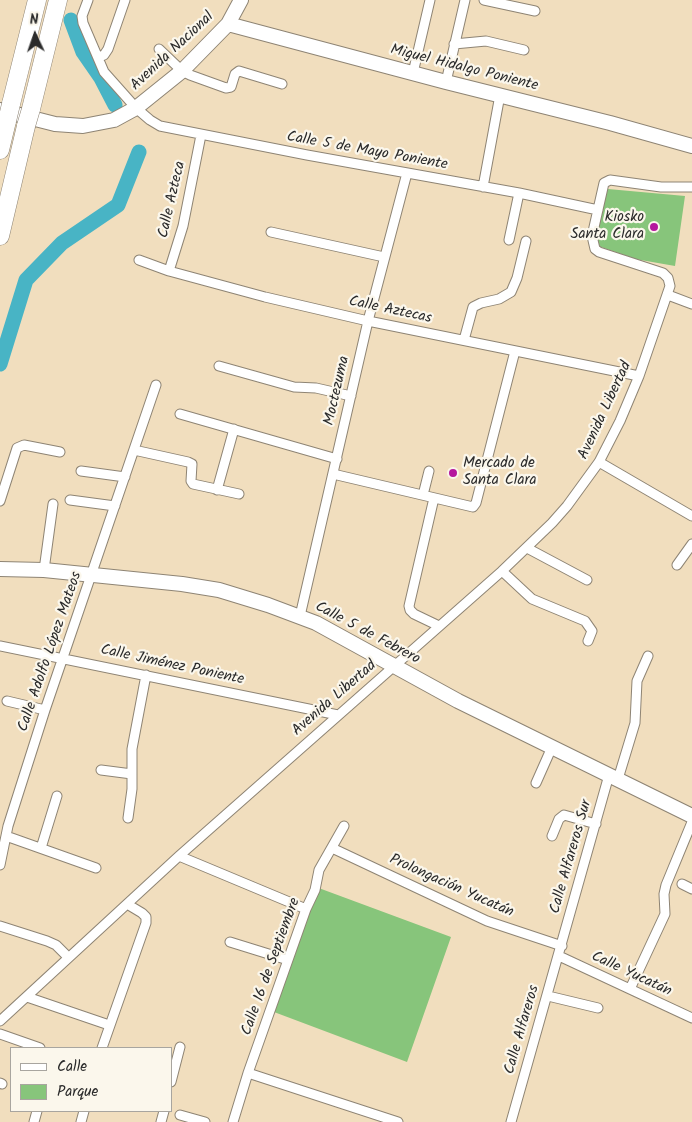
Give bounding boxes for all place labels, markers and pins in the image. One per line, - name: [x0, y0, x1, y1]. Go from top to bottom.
- place label: Kiosko Santa Clara: [570, 209, 644, 244]
- marker: Kiosko Santa Clara: [648, 221, 660, 233]
- place label: Mercado de Santa Clara: [463, 455, 537, 490]
- marker: Mercado de Santa Clara: [447, 467, 459, 479]

